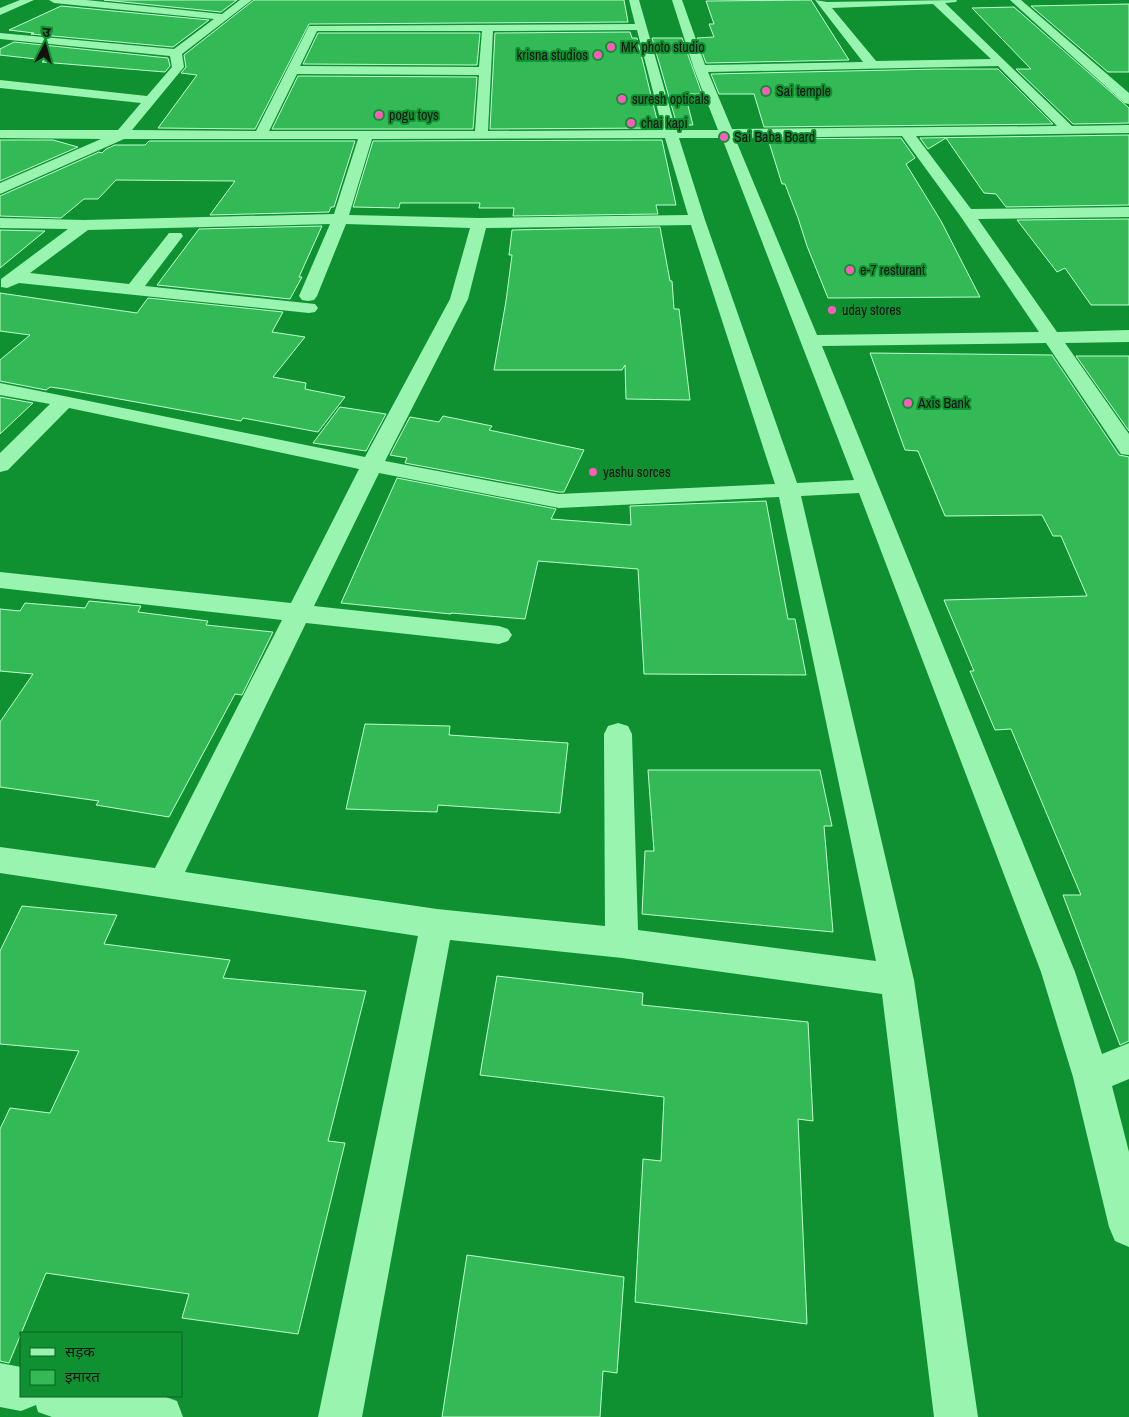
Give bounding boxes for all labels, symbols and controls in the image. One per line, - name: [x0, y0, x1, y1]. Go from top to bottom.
- north arrow: [20, 20, 70, 70]
- text: उ: [41, 23, 52, 42]
- place label: MK photo studio: [621, 38, 705, 56]
- marker: MK photo studio: [605, 41, 617, 53]
- place label: krisna studios: [517, 46, 588, 64]
- marker: krisna studios: [592, 49, 604, 61]
- place label: Sai temple: [776, 82, 831, 100]
- marker: Sai temple: [760, 85, 772, 97]
- place label: suresh opticals: [632, 90, 709, 108]
- marker: suresh opticals: [616, 93, 628, 105]
- place label: pogu toys: [389, 106, 439, 124]
- marker: pogu toys: [373, 109, 385, 121]
- place label: chai kapi: [641, 114, 688, 132]
- marker: chai kapi: [625, 117, 637, 129]
- place label: Sai Baba Board: [734, 128, 815, 146]
- marker: Sai Baba Board: [718, 131, 730, 143]
- place label: e-7 resturant: [860, 261, 925, 279]
- marker: e-7 resturant: [844, 264, 856, 276]
- place label: uday stores: [842, 301, 902, 319]
- marker: uday stores: [826, 304, 838, 316]
- place label: Axis Bank: [917, 394, 970, 412]
- marker: Axis Bank: [902, 397, 914, 409]
- place label: yashu sorces: [603, 463, 671, 481]
- marker: yashu sorces: [587, 466, 599, 478]
- legend: [20, 1332, 182, 1397]
- text: सड़क: [65, 1341, 95, 1362]
- text: इमारत: [65, 1366, 100, 1387]

